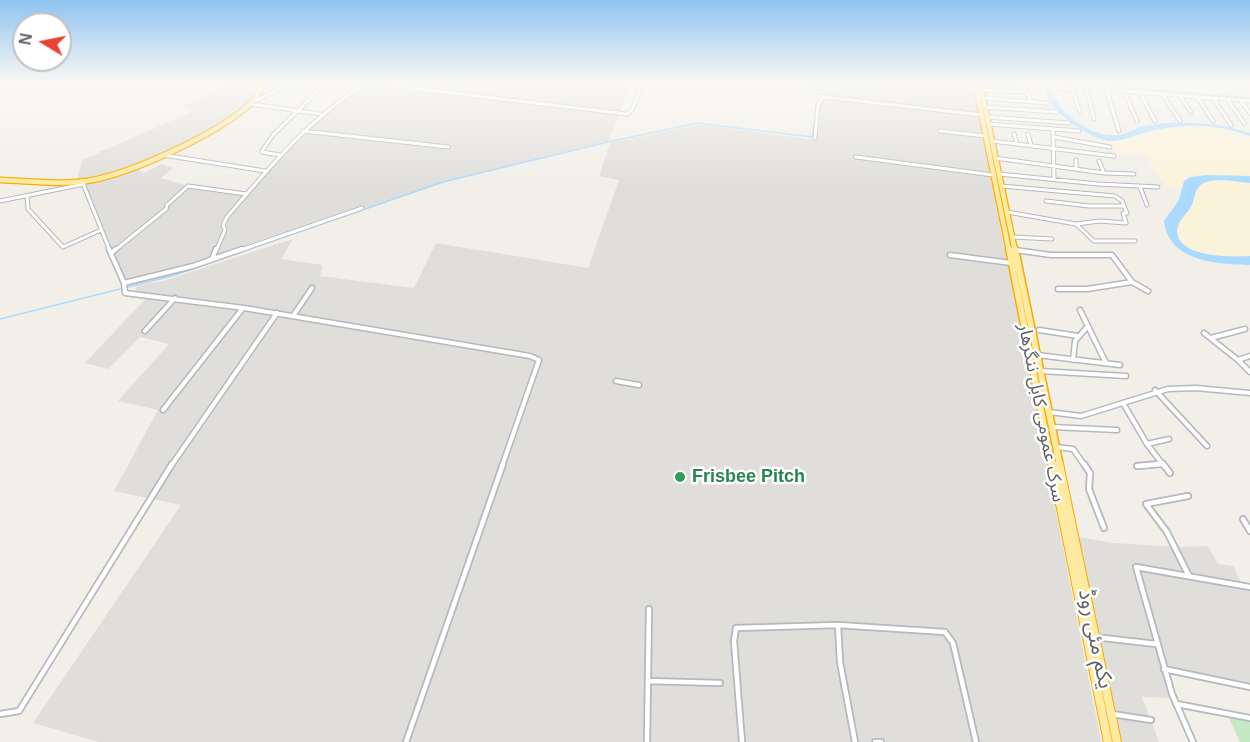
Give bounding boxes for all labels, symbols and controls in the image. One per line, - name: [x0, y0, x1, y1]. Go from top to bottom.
- north arrow: [12, 12, 72, 72]
- text: N: [16, 32, 35, 46]
- street label: سرک عمومی کابل ننگرهار: [1013, 322, 1069, 504]
- place label: Frisbee Pitch: [692, 466, 805, 488]
- marker: Frisbee Pitch: [673, 470, 687, 484]
- street label: یکم مئی روڈ: [1072, 587, 1118, 691]

